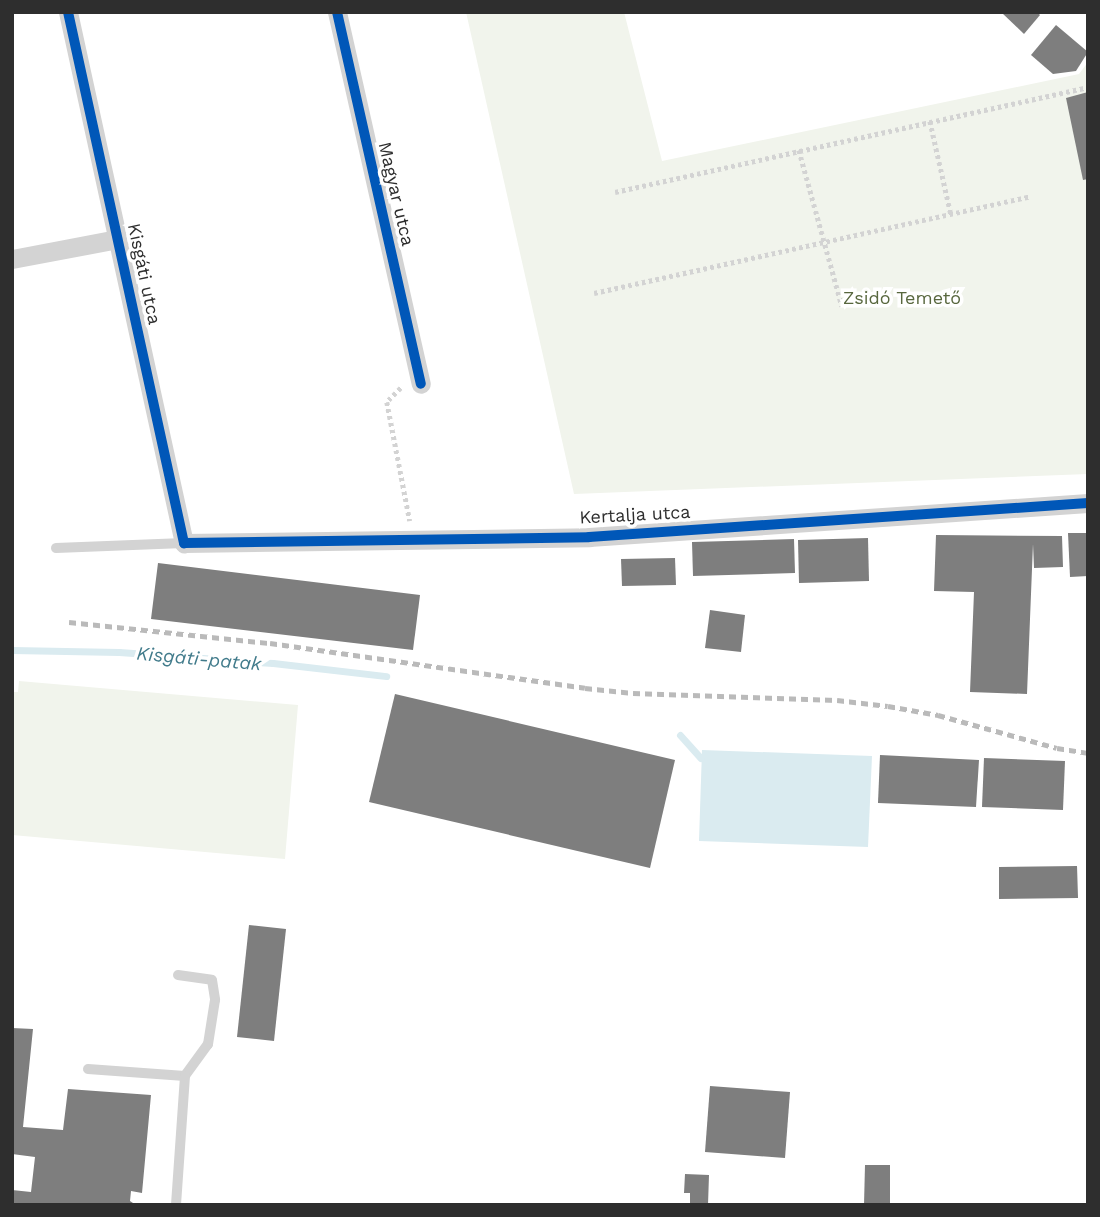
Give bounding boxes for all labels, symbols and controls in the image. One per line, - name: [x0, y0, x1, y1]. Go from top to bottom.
- street label: Magyar utca: [373, 140, 419, 248]
- street label: Kisgáti utca: [123, 221, 165, 327]
- park label: Zsidó Temető: [843, 287, 961, 309]
- street label: Kertalja utca: [579, 501, 691, 529]
- water label: Kisgáti-patak: [136, 642, 262, 676]

